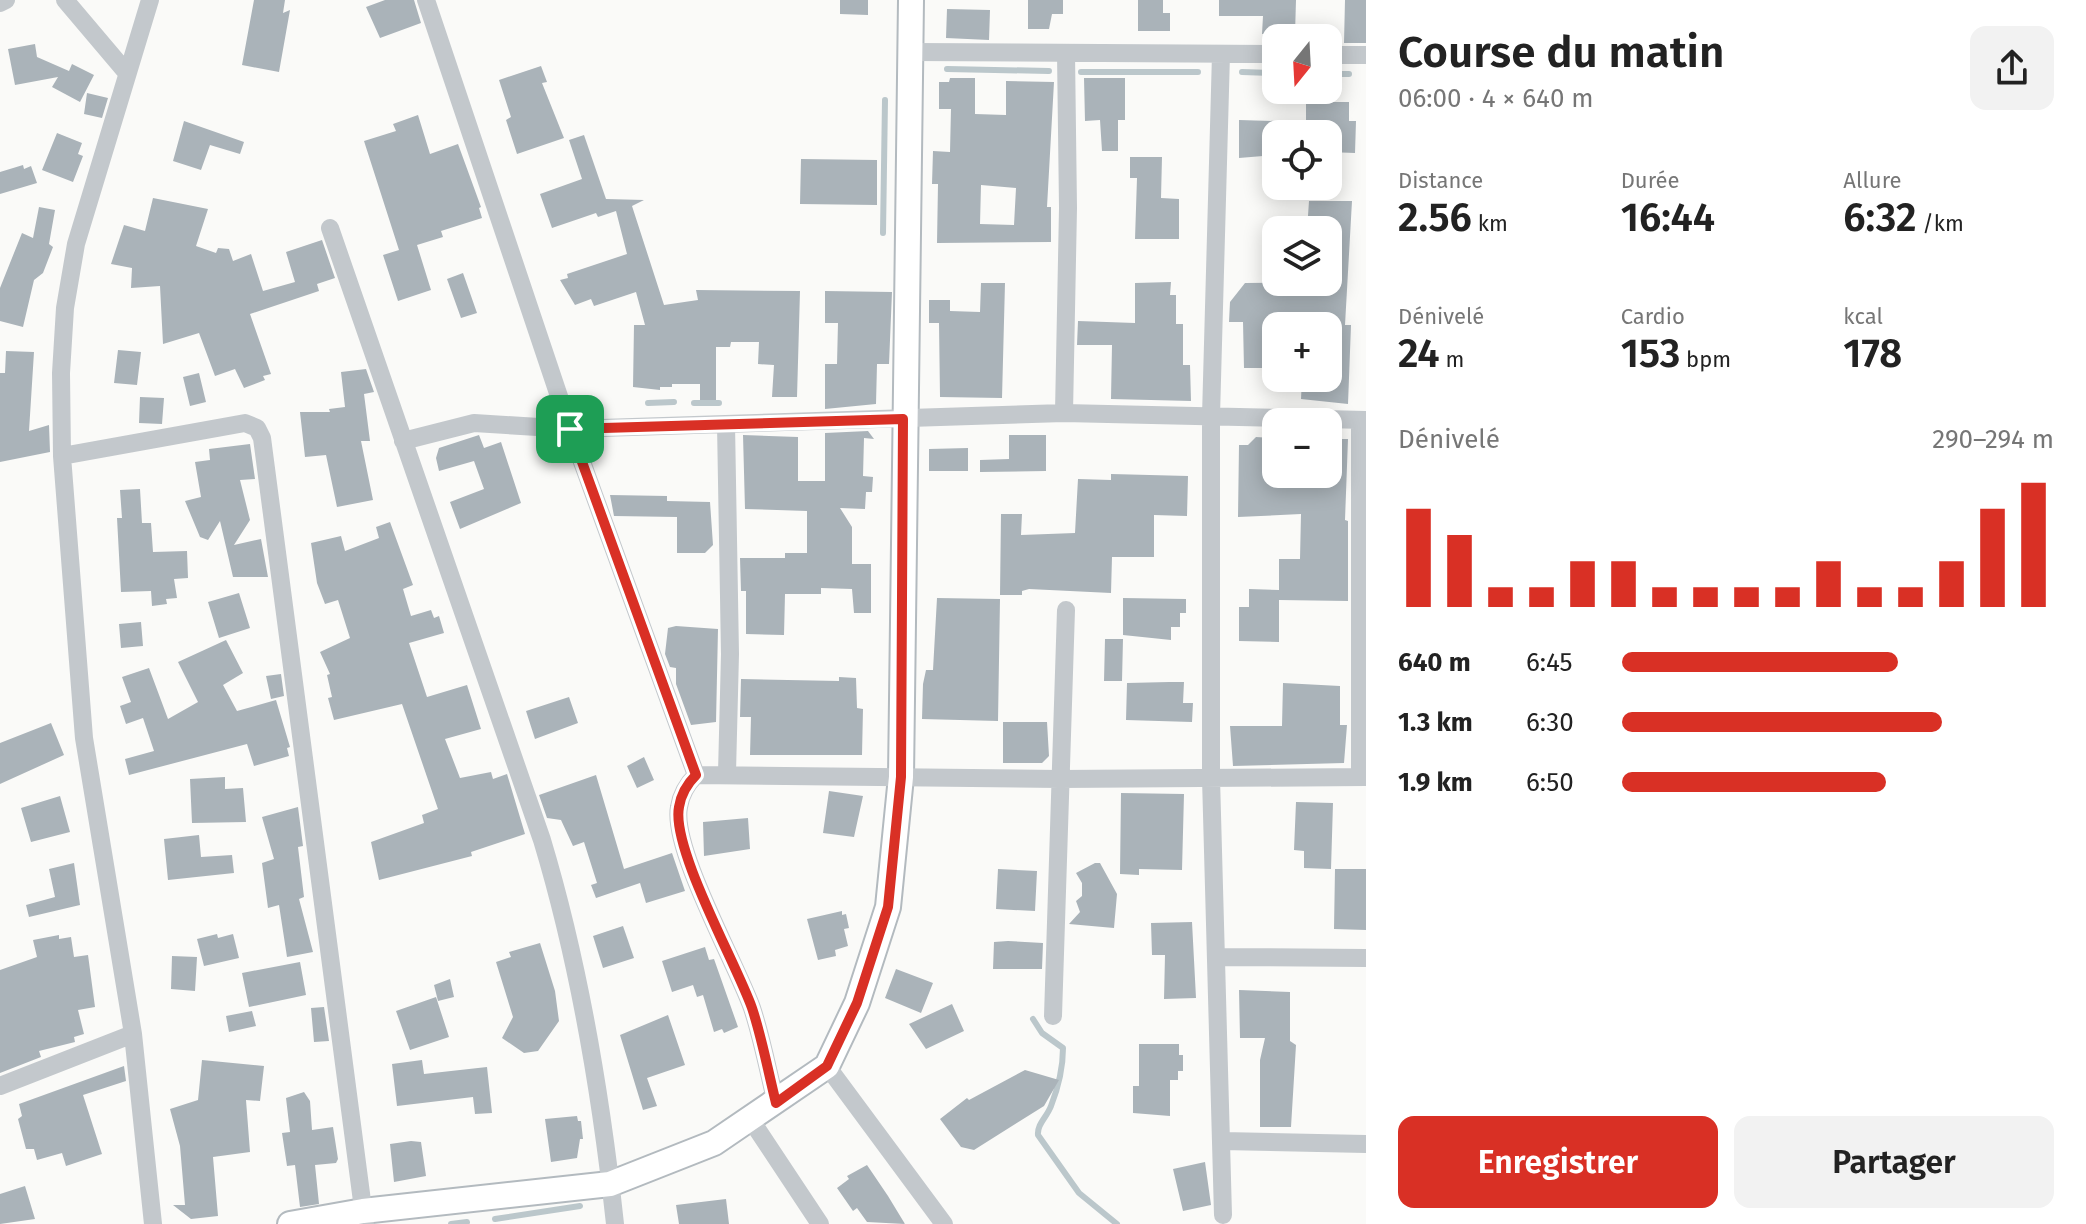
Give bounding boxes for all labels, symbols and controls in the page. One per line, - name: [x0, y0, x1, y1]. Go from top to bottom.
- north arrow: [1262, 24, 1342, 104]
- map controls: [1262, 24, 1342, 488]
- text: Course du matin: [1398, 26, 1724, 79]
- button: share: [1970, 26, 2054, 110]
- text: 06:00 · 4 × 640 m: [1398, 83, 1594, 114]
- button: locate: [1262, 120, 1342, 200]
- text: Distance: [1398, 167, 1483, 194]
- text: Durée: [1621, 167, 1679, 194]
- text: Allure: [1843, 167, 1901, 194]
- text: 2.56: [1398, 194, 1472, 242]
- text: 16:44: [1621, 194, 1715, 242]
- text: 6:32: [1843, 194, 1916, 242]
- text: km: [1472, 210, 1508, 237]
- text: /km: [1916, 210, 1964, 237]
- button: layers: [1262, 216, 1342, 296]
- text: Dénivelé: [1398, 303, 1484, 330]
- text: Cardio: [1621, 303, 1685, 330]
- text: kcal: [1843, 303, 1883, 330]
- button: +: [1262, 312, 1342, 392]
- text: 24: [1398, 330, 1440, 378]
- text: 153: [1621, 330, 1680, 378]
- text: 178: [1843, 330, 1902, 378]
- text: m: [1440, 346, 1464, 373]
- text: bpm: [1680, 346, 1731, 373]
- pin: [536, 395, 604, 463]
- icon: arrive: [548, 407, 592, 451]
- button: −: [1262, 408, 1342, 488]
- text: Dénivelé: [1398, 424, 1500, 455]
- text: 290–294 m: [1932, 424, 2054, 455]
- text: 640 m: [1398, 647, 1471, 678]
- text: 6:45: [1526, 647, 1573, 678]
- text: 1.3 km: [1398, 707, 1473, 738]
- text: 6:30: [1526, 707, 1574, 738]
- text: 1.9 km: [1398, 767, 1473, 798]
- text: 6:50: [1526, 767, 1574, 798]
- button: Enregistrer: [1398, 1116, 1718, 1208]
- button: Partager: [1734, 1116, 2054, 1208]

